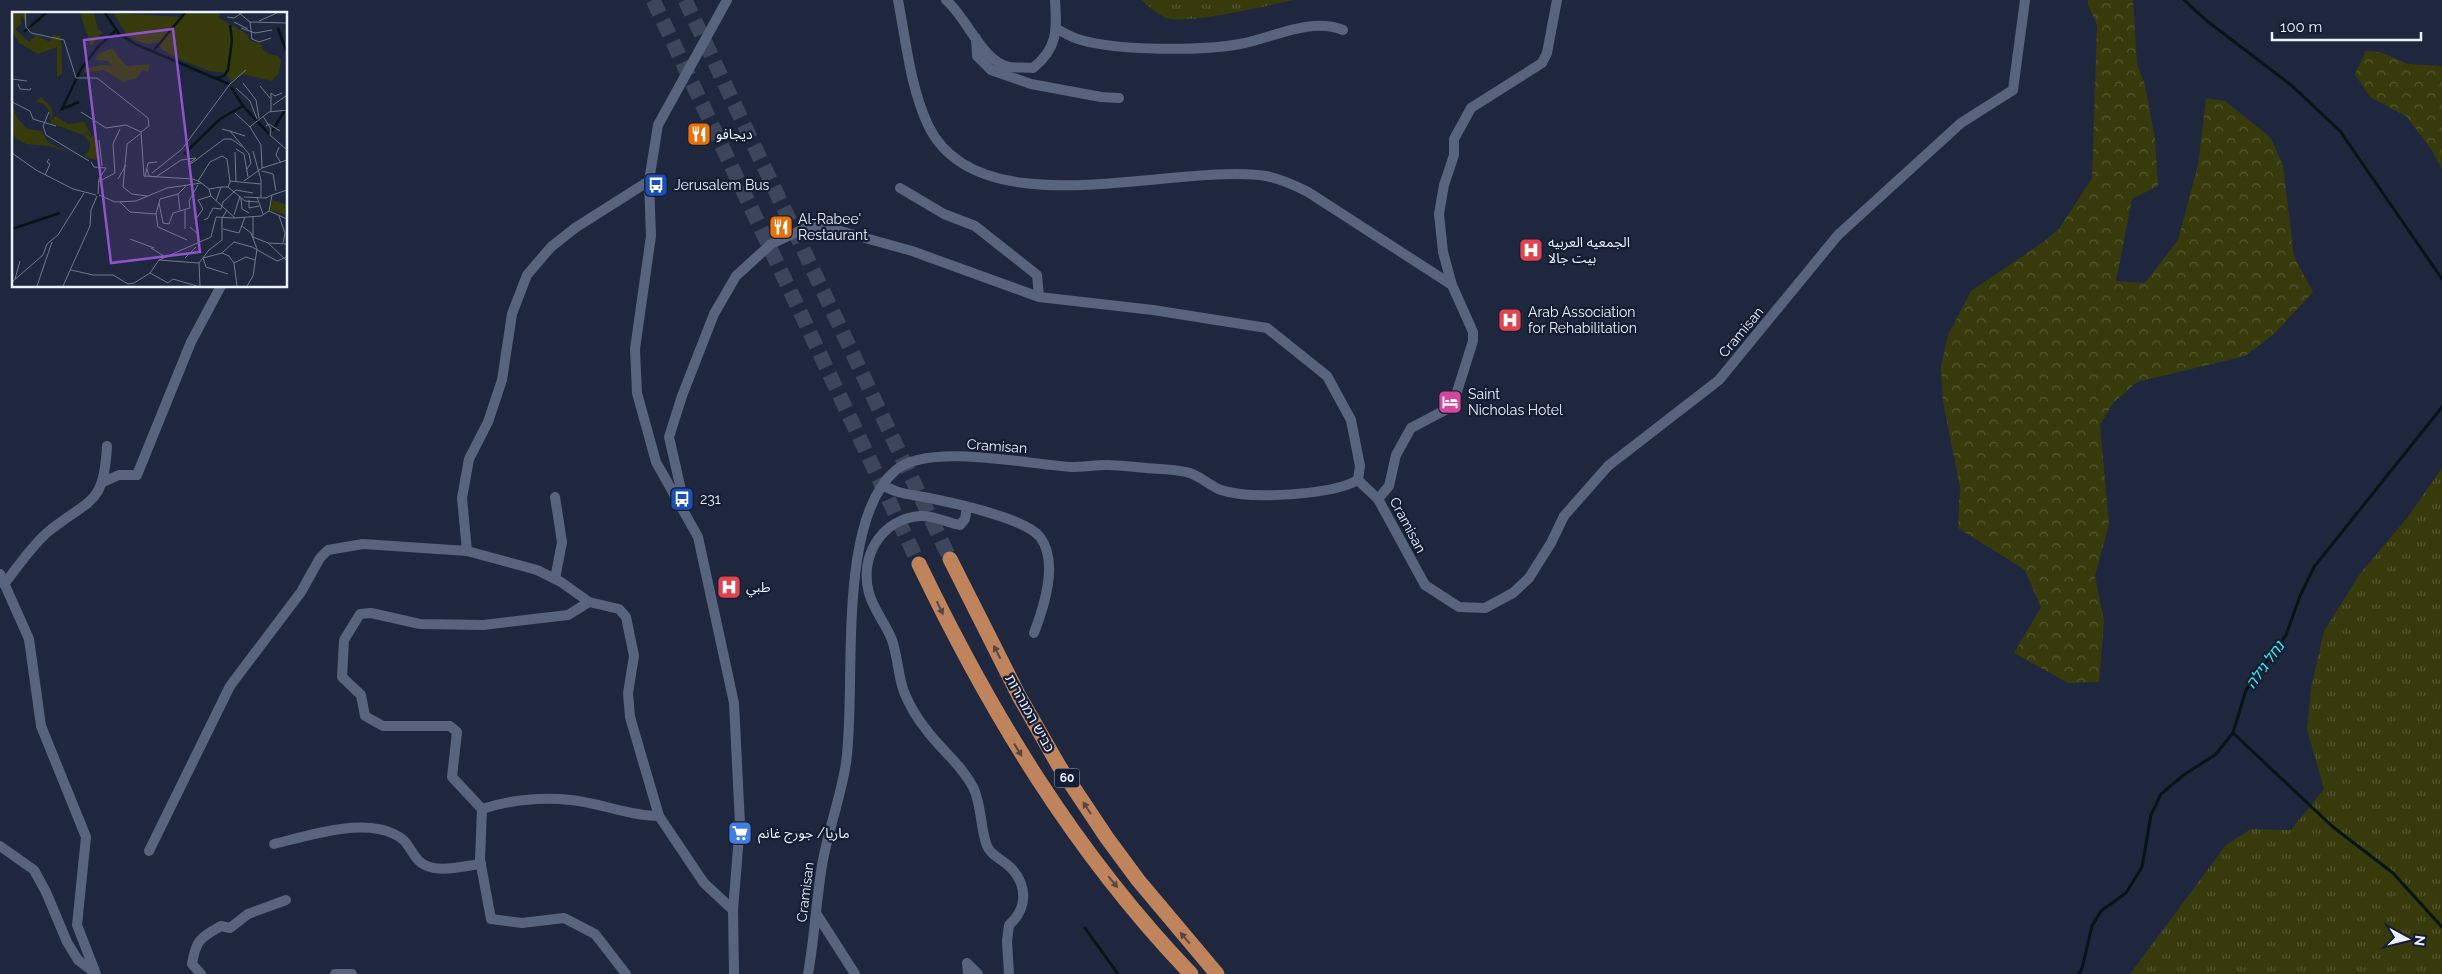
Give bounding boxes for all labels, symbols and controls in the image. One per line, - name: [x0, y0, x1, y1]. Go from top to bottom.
- scale bar: [2272, 10, 2421, 42]
- inset map: [12, 12, 288, 288]
- text: 100 m: [2280, 18, 2322, 36]
- restaurant icon: ديجافو: [686, 121, 712, 147]
- place label: ديجافو: [716, 126, 753, 143]
- bus stop icon: Jerusalem Bus: [643, 172, 669, 198]
- place label: Jerusalem Bus: [674, 177, 770, 193]
- place label: Al-Rabee' Restaurant: [798, 211, 868, 243]
- restaurant icon: Al-Rabee' Restaurant: [768, 214, 794, 240]
- place label: الجمعيه العربيه بيت جالا: [1548, 234, 1630, 266]
- hospital icon: الجمعيه العربيه بيت جالا: [1518, 237, 1544, 263]
- place label: Arab Association for Rehabilitation: [1528, 304, 1637, 336]
- street label: Cramisan: [1715, 304, 1767, 360]
- hospital icon: Arab Association for Rehabilitation: [1497, 307, 1523, 333]
- place label: Saint Nicholas Hotel: [1468, 386, 1563, 418]
- hotel icon: Saint Nicholas Hotel: [1437, 389, 1463, 415]
- street label: Cramisan: [966, 436, 1028, 456]
- bus stop icon: 231: [669, 486, 695, 512]
- place label: 231: [700, 491, 721, 507]
- street label: Cramisan: [1387, 494, 1429, 556]
- hospital icon: طبي: [716, 574, 742, 600]
- place label: طبي: [746, 579, 771, 598]
- one-way arrow: [936, 600, 944, 615]
- water label: נחל גילה: [2242, 637, 2289, 692]
- one-way arrow: [993, 645, 1001, 659]
- street label: כביש המנהרות: [1002, 671, 1058, 755]
- one-way arrow: [1013, 743, 1023, 757]
- road number: 60: [1054, 768, 1080, 788]
- one-way arrow: [1082, 801, 1092, 815]
- supermarket icon: ماريا/ جورج غانم: [727, 820, 753, 846]
- place label: ماريا/ جورج غانم: [758, 825, 850, 844]
- street label: Cramisan: [793, 861, 817, 923]
- one-way arrow: [1107, 875, 1118, 888]
- north arrow: [2382, 914, 2432, 964]
- one-way arrow: [1179, 931, 1190, 944]
- text: N: [2411, 934, 2428, 947]

